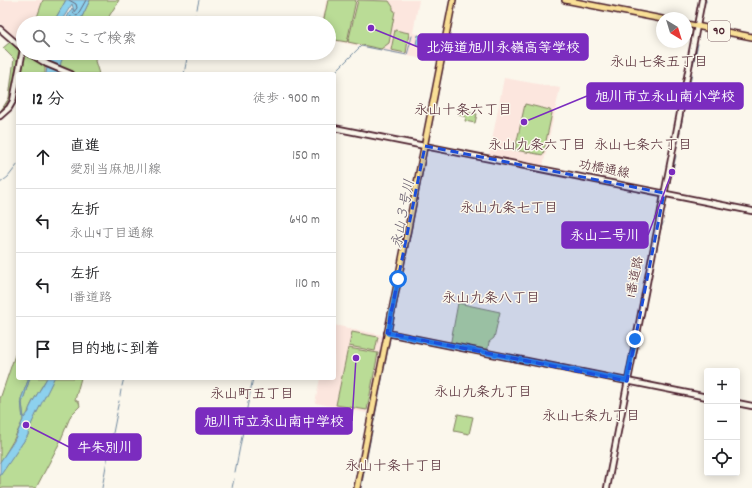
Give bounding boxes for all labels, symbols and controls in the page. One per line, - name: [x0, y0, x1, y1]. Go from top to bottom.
- north arrow: [656, 12, 692, 48]
- search box: [16, 16, 336, 60]
- road number: 90: [708, 21, 730, 41]
- icon: search: [30, 27, 52, 49]
- text: ここで検索: [62, 29, 137, 51]
- callout: 北海道旭川永嶺高等学校: [418, 34, 588, 60]
- text: 北海道旭川永嶺高等学校: [426, 39, 580, 59]
- district label: 永山七条五丁目: [610, 53, 708, 73]
- callout: 旭川市立永山南小学校: [587, 83, 743, 109]
- text: 旭川市立永山南小学校: [595, 88, 735, 108]
- text: 12 分: [32, 89, 64, 113]
- text: 徒歩 · 900 m: [253, 90, 320, 109]
- district label: 永山十条六丁目: [414, 101, 512, 121]
- text: 直進: [70, 136, 100, 158]
- district label: 永山九条六丁目: [488, 136, 586, 156]
- district label: 永山七条六丁目: [594, 136, 692, 156]
- icon: ahead: [32, 146, 54, 168]
- text: 150 m: [292, 147, 320, 166]
- street label: 功橋通線: [577, 156, 632, 184]
- text: 愛別当麻旭川線: [70, 161, 161, 180]
- water label: 永山３号川: [388, 178, 420, 250]
- district label: 永山九条七丁目: [460, 199, 558, 219]
- text: 左折: [70, 200, 100, 222]
- icon: left: [32, 210, 54, 232]
- text: 640 m: [289, 211, 320, 230]
- callout: 永山二号川: [562, 222, 648, 248]
- text: 永山4丁目通線: [70, 225, 153, 244]
- text: 永山二号川: [570, 227, 640, 247]
- street label: 1番道路: [623, 255, 649, 299]
- text: 左折: [70, 264, 100, 286]
- route start: [389, 270, 407, 288]
- icon: left: [32, 274, 54, 296]
- text: 110 m: [295, 275, 320, 294]
- text: 1番道路: [70, 289, 112, 308]
- district label: 永山九条八丁目: [442, 289, 540, 309]
- route end: [626, 330, 644, 348]
- icon: arrive: [32, 338, 54, 360]
- text: 目的地に到着: [70, 339, 160, 361]
- map controls: [704, 368, 740, 476]
- button: +: [704, 368, 740, 404]
- district label: 永山九条九丁目: [434, 383, 532, 403]
- district label: 永山町五丁目: [210, 385, 294, 405]
- button: −: [704, 404, 740, 440]
- district label: 永山七条九丁目: [542, 407, 640, 427]
- callout: 旭川市立永山南中学校: [196, 408, 352, 434]
- text: 旭川市立永山南中学校: [204, 413, 344, 433]
- callout: 牛朱別川: [69, 434, 141, 460]
- text: 牛朱別川: [77, 439, 133, 459]
- button: locate: [704, 440, 740, 476]
- district label: 永山十条十丁目: [345, 457, 443, 477]

